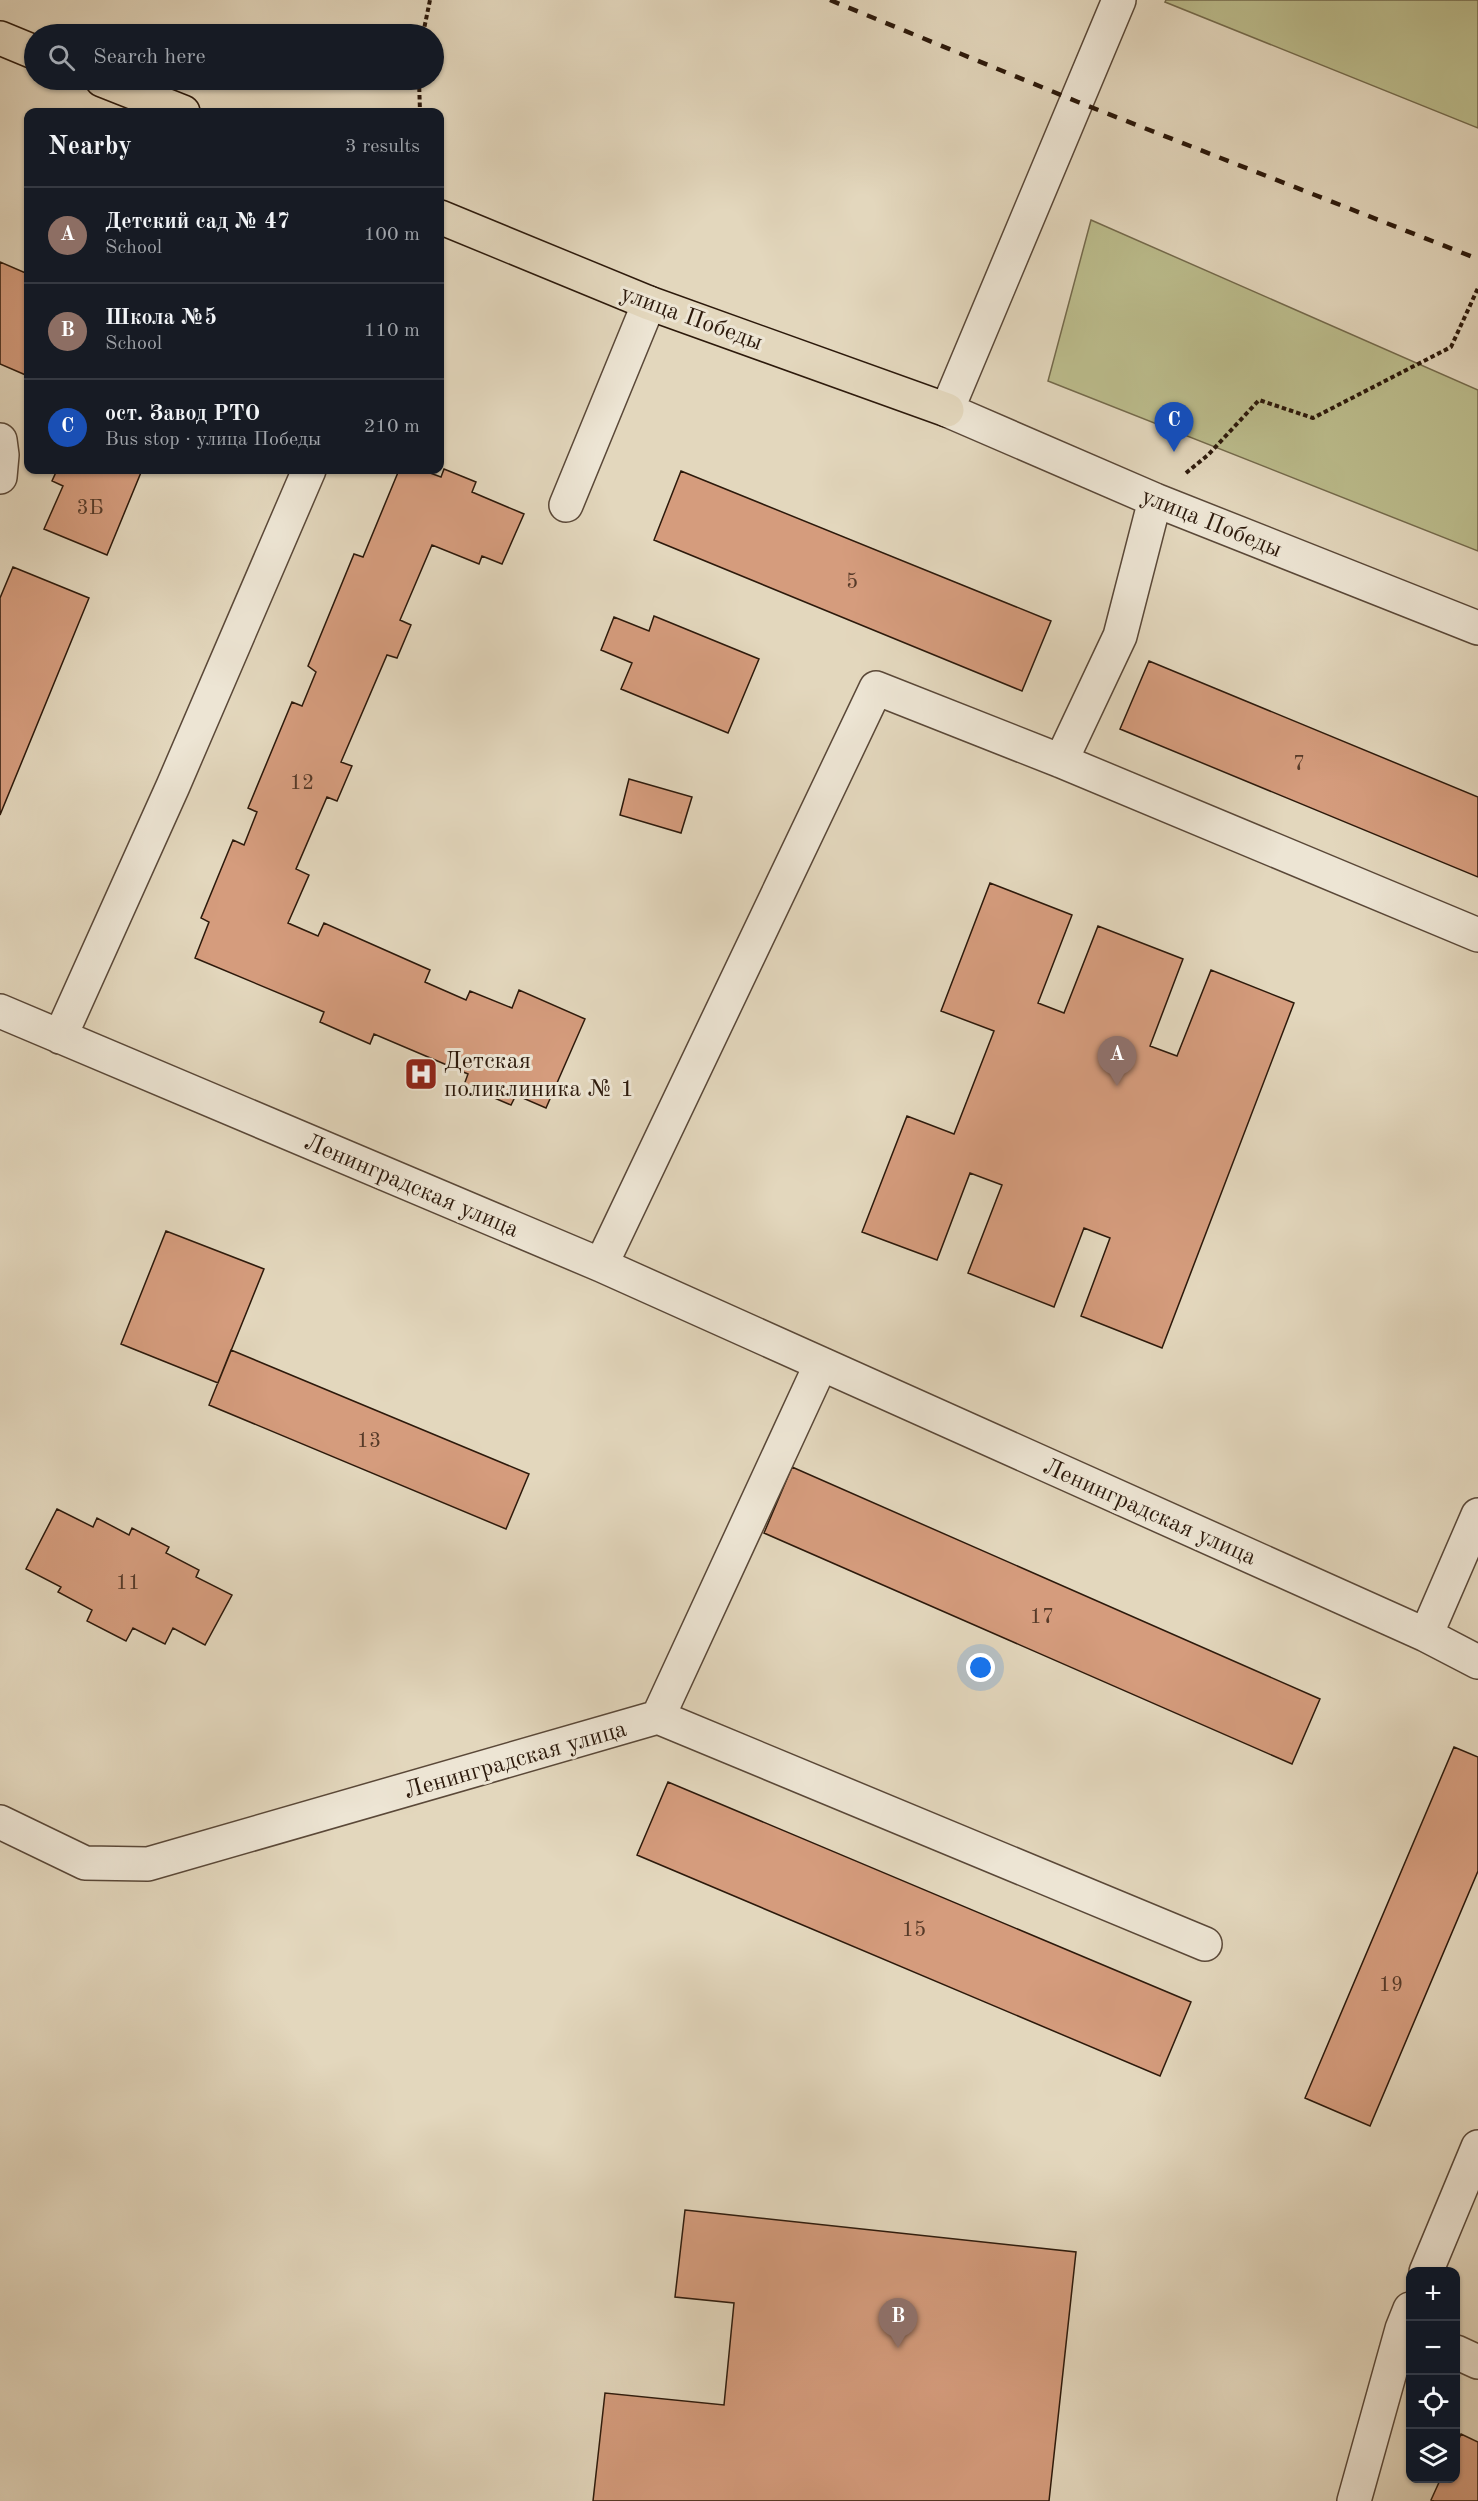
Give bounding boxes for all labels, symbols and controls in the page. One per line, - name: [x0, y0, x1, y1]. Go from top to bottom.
- search box: [24, 24, 444, 90]
- icon: search: [45, 41, 78, 74]
- text: Search here: [93, 46, 206, 68]
- text: Nearby: [48, 134, 132, 160]
- text: 3 results: [345, 137, 420, 157]
- text: Детский сад № 47: [105, 211, 290, 233]
- text: A: [60, 225, 75, 245]
- text: 100 m: [364, 225, 420, 245]
- text: School: [105, 238, 162, 258]
- street label: улица Победы: [617, 282, 766, 356]
- text: Школа №5: [105, 307, 217, 329]
- text: B: [60, 321, 75, 341]
- text: 110 m: [364, 321, 420, 341]
- text: School: [105, 334, 162, 354]
- pin: C: [1154, 402, 1194, 452]
- text: ост. Завод РТО: [105, 403, 260, 425]
- text: C: [61, 417, 74, 437]
- text: 210 m: [364, 417, 420, 437]
- text: Bus stop · улица Победы: [105, 430, 321, 450]
- street label: улица Победы: [1137, 485, 1285, 563]
- house number: 3Б: [76, 498, 104, 519]
- house number: 5: [846, 572, 858, 593]
- house number: 7: [1293, 754, 1305, 775]
- house number: 12: [290, 773, 314, 794]
- pin: A: [1098, 1036, 1136, 1086]
- place label: Детская поликлиника № 1: [444, 1050, 634, 1102]
- hospital icon: Детская поликлиника № 1: [403, 1056, 439, 1092]
- street label: Ленинградская улица: [300, 1131, 522, 1243]
- house number: 13: [357, 1431, 381, 1452]
- street label: Ленинградская улица: [1039, 1455, 1259, 1571]
- house number: 11: [116, 1573, 140, 1594]
- house number: 17: [1030, 1607, 1054, 1628]
- your location: [966, 1653, 995, 1682]
- street label: Ленинградская улица: [402, 1718, 630, 1804]
- house number: 15: [902, 1920, 926, 1941]
- house number: 19: [1379, 1975, 1403, 1996]
- map controls: [1406, 2267, 1460, 2483]
- button: +: [1406, 2267, 1460, 2321]
- pin: B: [878, 2298, 918, 2348]
- button: −: [1406, 2321, 1460, 2375]
- button: locate: [1406, 2375, 1460, 2429]
- button: layers: [1406, 2429, 1460, 2483]

